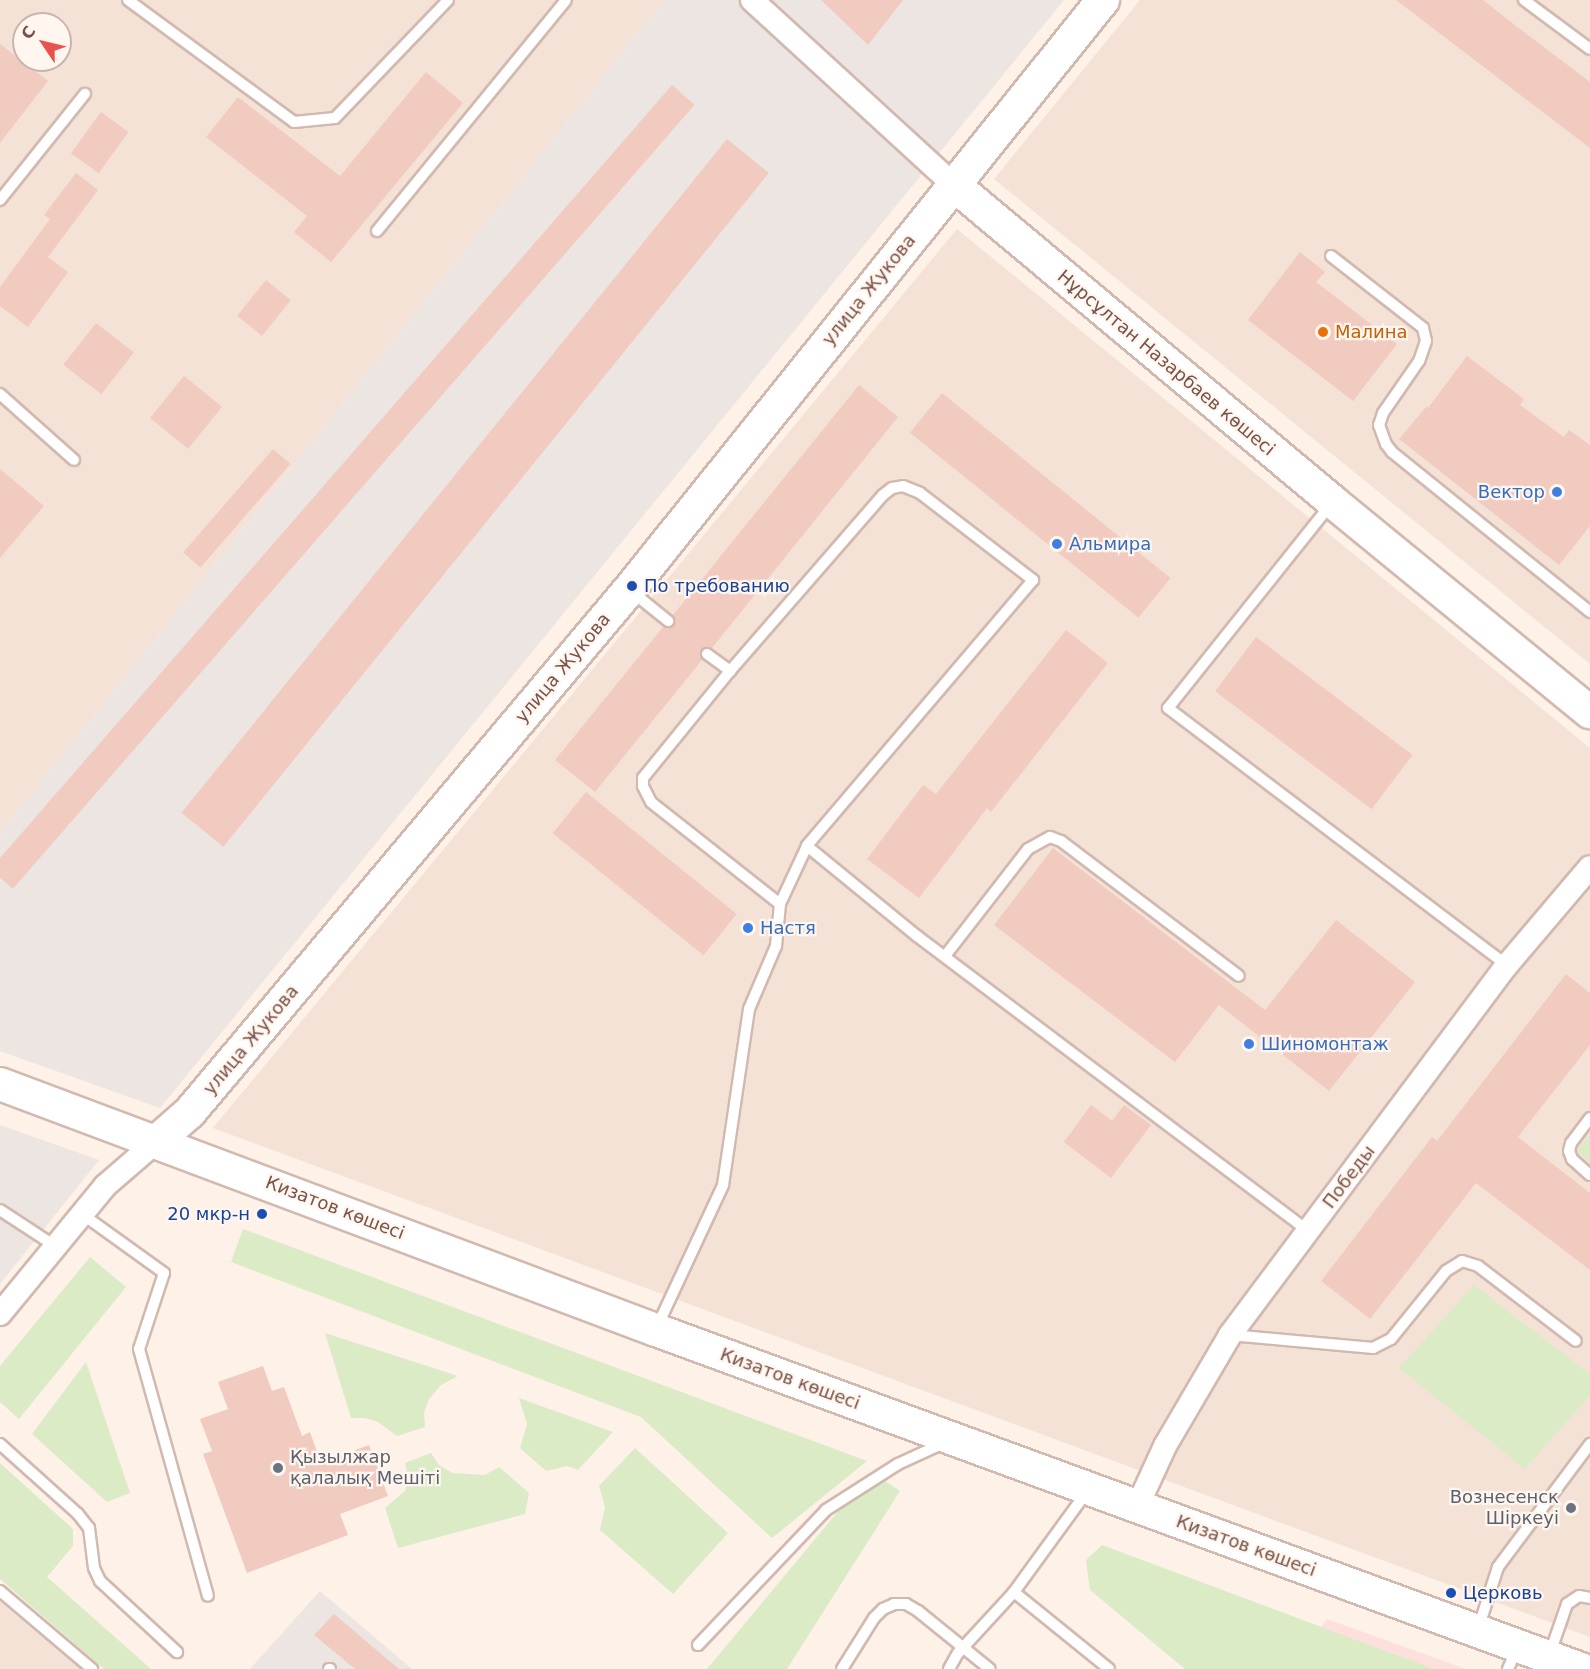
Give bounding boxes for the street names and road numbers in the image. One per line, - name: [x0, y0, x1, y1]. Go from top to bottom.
- street label: улица Жукова: [818, 230, 920, 350]
- street label: Нұрсұлтан Назарбаев көшесі: [1053, 266, 1279, 460]
- street label: улица Жукова: [511, 609, 615, 727]
- street label: улица Жукова: [199, 981, 303, 1099]
- street label: Победы: [1318, 1141, 1380, 1213]
- street label: Кизатов көшесі: [262, 1172, 408, 1244]
- street label: Кизатов көшесі: [717, 1344, 863, 1414]
- street label: Кизатов көшесі: [1173, 1511, 1319, 1581]

